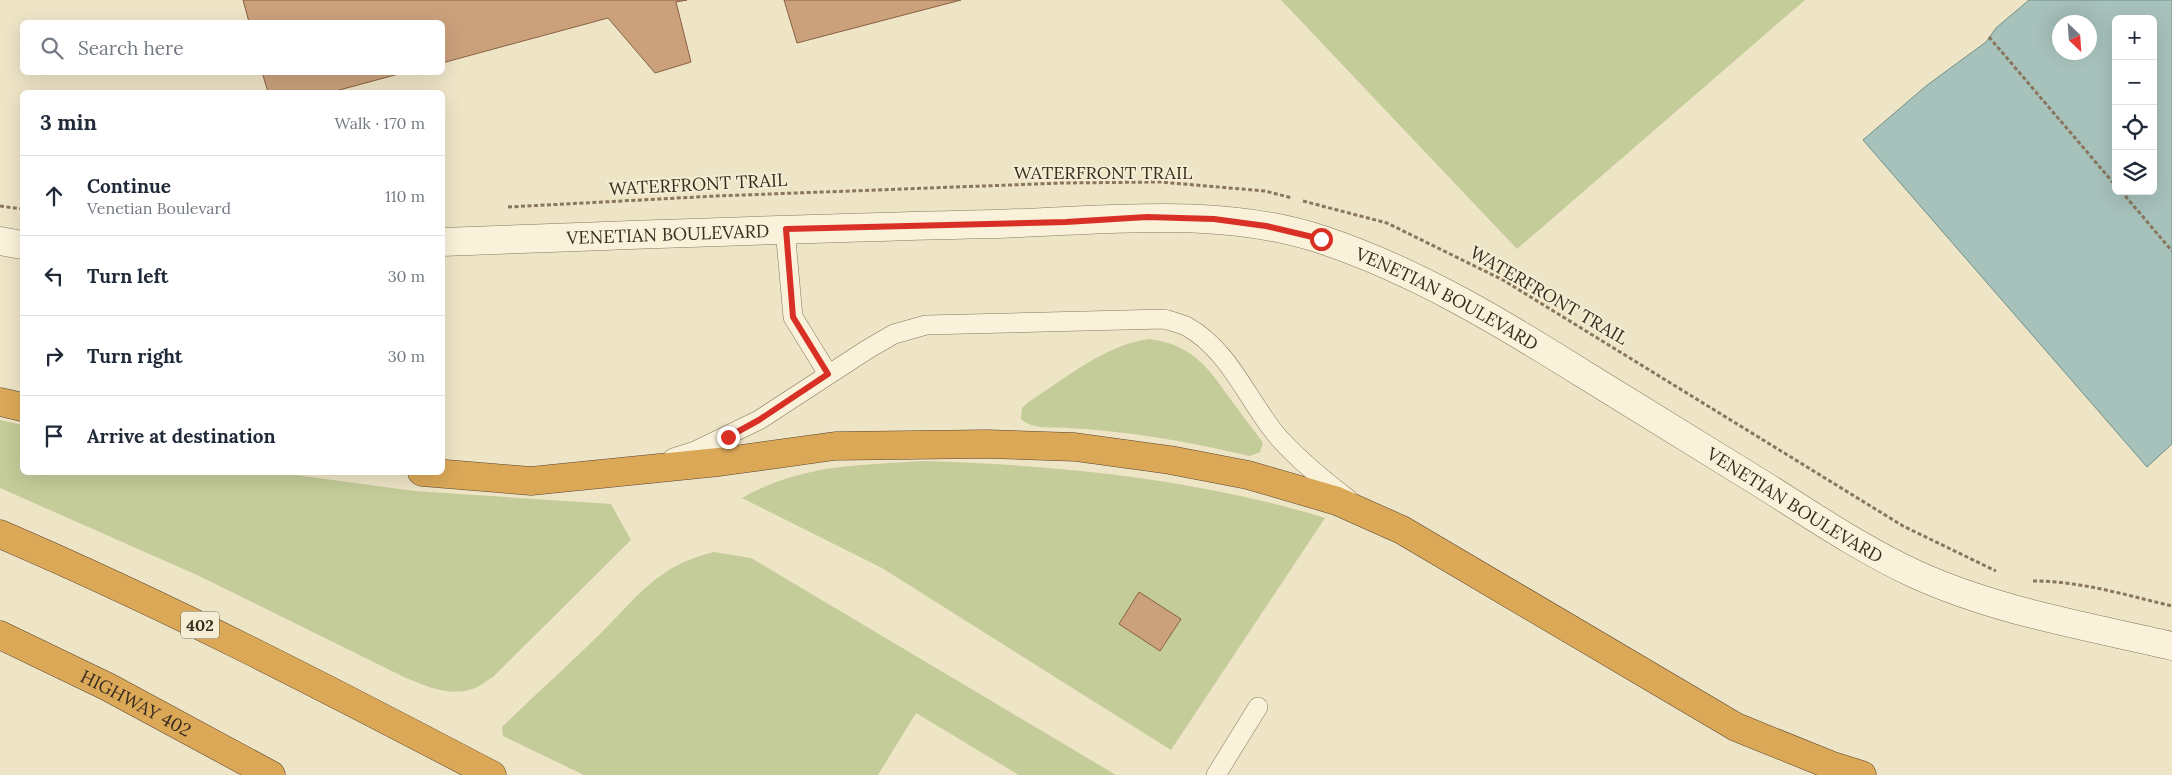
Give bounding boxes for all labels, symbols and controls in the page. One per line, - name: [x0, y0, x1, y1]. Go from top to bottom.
- north arrow: [2052, 15, 2097, 60]
- map controls: [2112, 15, 2157, 195]
- button: +: [2112, 15, 2157, 60]
- search box: [20, 20, 445, 75]
- icon: search: [38, 34, 66, 62]
- text: Search here: [78, 36, 184, 60]
- button: −: [2112, 60, 2157, 105]
- button: locate: [2112, 105, 2157, 150]
- text: 3 min: [40, 109, 97, 136]
- text: Walk · 170 m: [334, 113, 425, 133]
- button: layers: [2112, 150, 2157, 195]
- street label: WATERFRONT TRAIL: [1014, 161, 1193, 184]
- street label: WATERFRONT TRAIL: [608, 168, 788, 200]
- text: Continue: [87, 174, 171, 198]
- icon: ahead: [40, 182, 68, 210]
- text: 110 m: [385, 186, 425, 206]
- text: Venetian Boulevard: [87, 198, 231, 218]
- street label: VENETIAN BOULEVARD: [565, 219, 770, 249]
- route start: [1310, 228, 1333, 251]
- street label: WATERFRONT TRAIL: [1466, 240, 1633, 350]
- street label: VENETIAN BOULEVARD: [1352, 241, 1543, 355]
- icon: left: [40, 262, 68, 290]
- text: Turn left: [87, 264, 168, 288]
- text: 30 m: [388, 266, 425, 286]
- icon: right: [40, 342, 68, 370]
- text: Turn right: [87, 344, 183, 368]
- text: 30 m: [388, 346, 425, 366]
- icon: arrive: [40, 422, 68, 450]
- text: Arrive at destination: [87, 424, 276, 448]
- route end: [717, 426, 740, 449]
- street label: VENETIAN BOULEVARD: [1702, 441, 1887, 567]
- road number: 402: [181, 612, 219, 638]
- street label: HIGHWAY 402: [77, 664, 195, 741]

